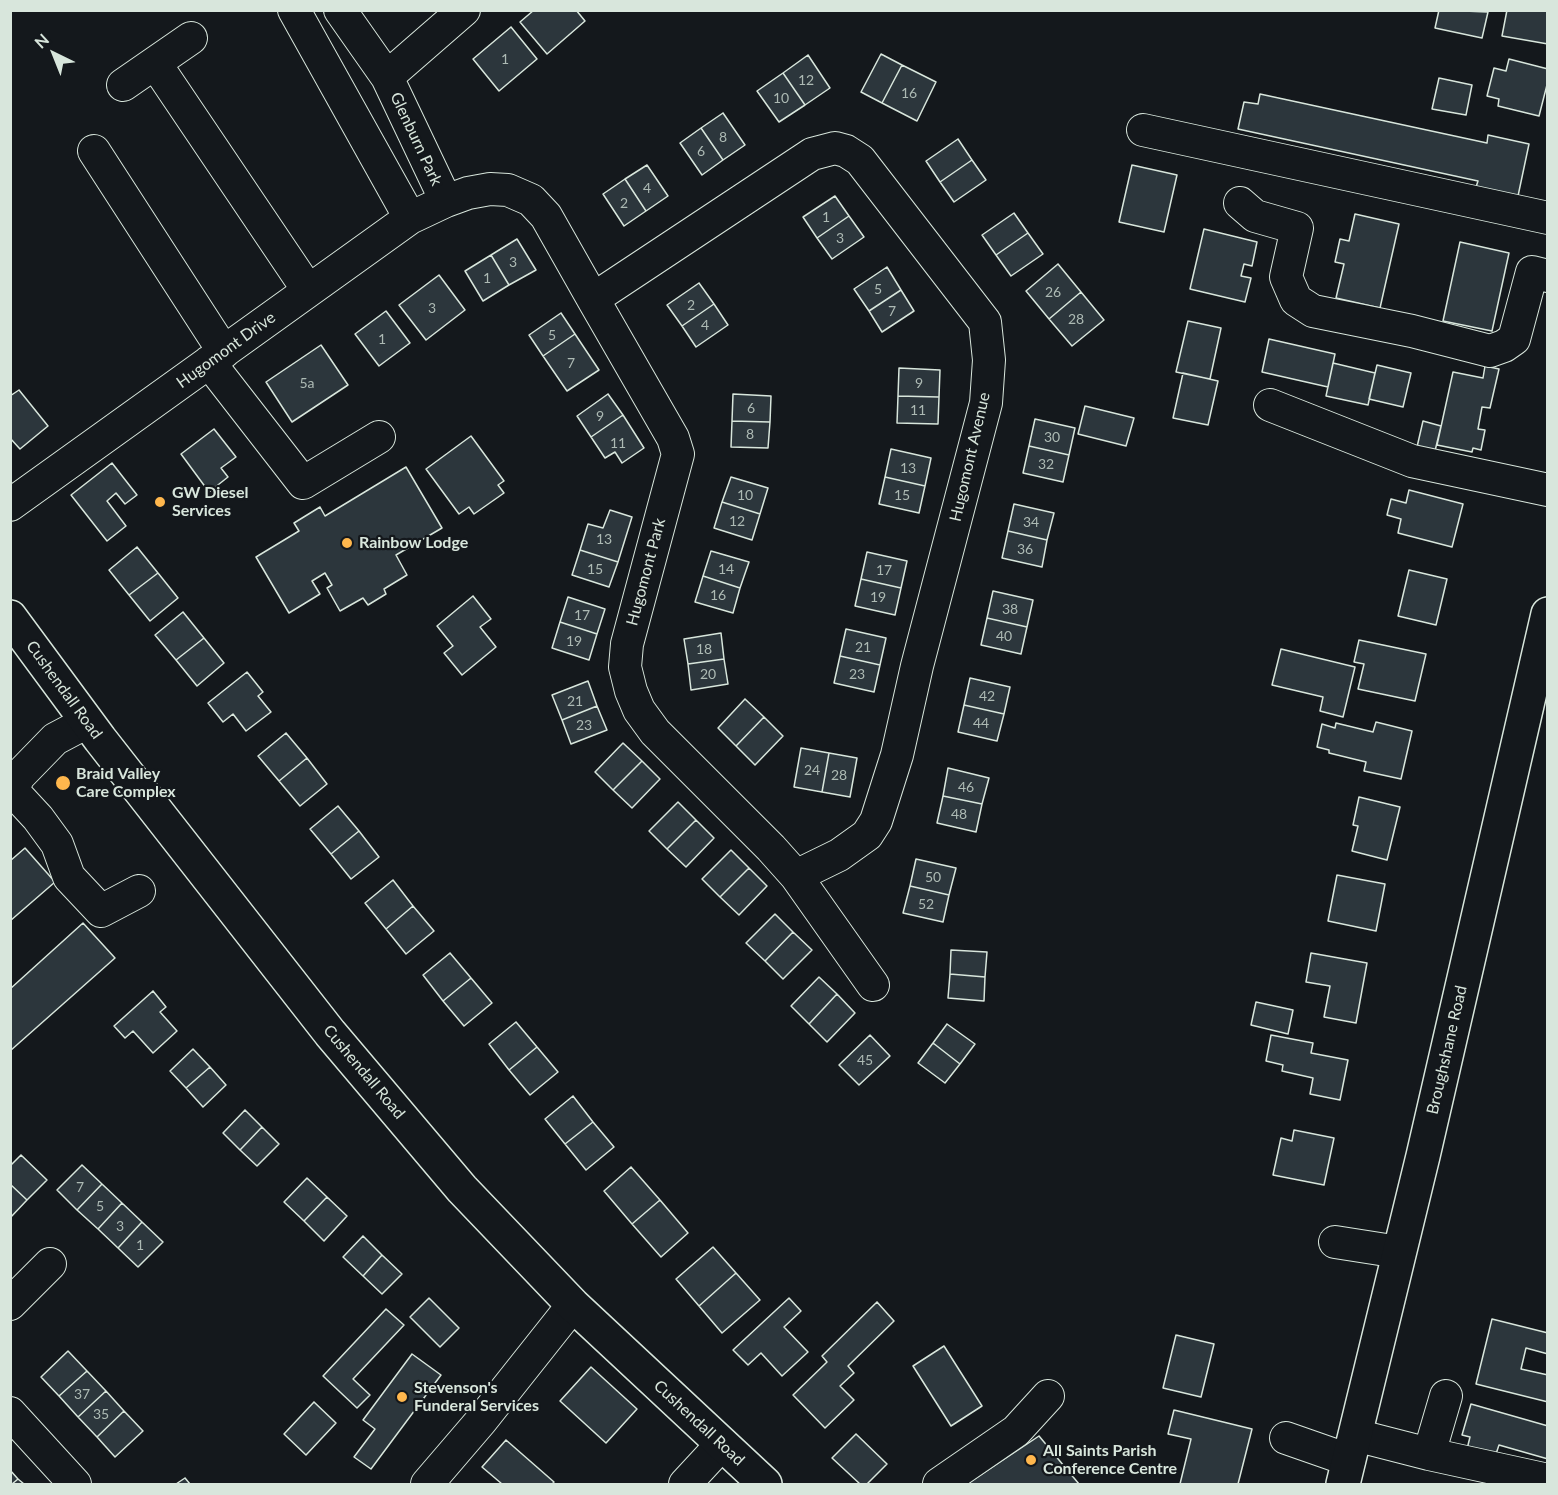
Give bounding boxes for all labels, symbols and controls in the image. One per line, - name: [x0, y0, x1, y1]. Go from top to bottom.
- north arrow: [24, 24, 84, 84]
- text: N: [30, 29, 52, 52]
- house number: 1: [501, 51, 509, 67]
- house number: 12: [798, 72, 814, 88]
- house number: 16: [901, 85, 917, 101]
- street label: Glenburn Park: [386, 89, 446, 189]
- house number: 10: [773, 90, 789, 106]
- house number: 8: [719, 129, 727, 145]
- house number: 6: [697, 143, 705, 159]
- house number: 4: [643, 180, 651, 196]
- house number: 2: [620, 195, 628, 211]
- house number: 1: [822, 209, 830, 225]
- house number: 3: [836, 230, 844, 246]
- house number: 3: [509, 254, 517, 270]
- house number: 1: [483, 270, 491, 286]
- house number: 5: [874, 281, 882, 297]
- house number: 26: [1045, 284, 1061, 300]
- house number: 2: [687, 297, 695, 313]
- house number: 3: [428, 300, 436, 316]
- house number: 7: [888, 303, 896, 319]
- street label: Hugomont Drive: [173, 308, 279, 392]
- house number: 28: [1068, 311, 1084, 327]
- house number: 4: [701, 317, 709, 333]
- house number: 5: [548, 327, 556, 343]
- house number: 1: [378, 331, 386, 347]
- house number: 7: [567, 355, 575, 371]
- house number: 5a: [299, 375, 315, 391]
- house number: 9: [915, 375, 923, 391]
- street label: Hugomont Avenue: [946, 390, 994, 524]
- house number: 6: [747, 400, 755, 416]
- house number: 11: [910, 402, 926, 418]
- house number: 9: [596, 408, 604, 424]
- house number: 8: [746, 426, 754, 442]
- house number: 30: [1044, 429, 1060, 445]
- house number: 11: [610, 435, 626, 451]
- house number: 32: [1038, 456, 1054, 472]
- house number: 13: [900, 460, 916, 476]
- place label: GW Diesel Services: [172, 483, 248, 521]
- house number: 10: [737, 487, 753, 503]
- house number: 15: [894, 487, 910, 503]
- marker: GW Diesel Services: [153, 495, 167, 509]
- house number: 12: [729, 513, 745, 529]
- house number: 34: [1023, 514, 1039, 530]
- street label: Hugomont Park: [622, 516, 670, 628]
- house number: 13: [596, 531, 612, 547]
- place label: Rainbow Lodge: [359, 533, 468, 553]
- marker: Rainbow Lodge: [340, 536, 354, 550]
- house number: 36: [1017, 541, 1033, 557]
- house number: 15: [587, 561, 603, 577]
- house number: 14: [718, 561, 734, 577]
- house number: 17: [876, 562, 892, 578]
- house number: 16: [710, 587, 726, 603]
- house number: 19: [870, 589, 886, 605]
- house number: 38: [1002, 601, 1018, 617]
- house number: 17: [574, 607, 590, 623]
- house number: 40: [996, 628, 1012, 644]
- house number: 19: [566, 633, 582, 649]
- street label: Cushendall Road: [22, 637, 106, 743]
- house number: 21: [855, 639, 871, 655]
- house number: 18: [696, 641, 712, 657]
- house number: 20: [700, 666, 716, 682]
- house number: 23: [849, 666, 865, 682]
- house number: 42: [979, 688, 995, 704]
- house number: 21: [567, 693, 583, 709]
- house number: 44: [973, 715, 989, 731]
- house number: 23: [576, 717, 592, 733]
- house number: 24: [804, 762, 820, 778]
- place label: Braid Valley Care Complex: [76, 764, 176, 802]
- house number: 28: [831, 767, 847, 783]
- marker: Braid Valley Care Complex: [54, 774, 72, 792]
- house number: 46: [958, 779, 974, 795]
- house number: 48: [951, 806, 967, 822]
- house number: 50: [925, 869, 941, 885]
- house number: 52: [918, 896, 934, 912]
- street label: Broughshane Road: [1423, 984, 1471, 1116]
- street label: Cushendall Road: [319, 1021, 409, 1123]
- house number: 45: [857, 1052, 873, 1068]
- house number: 7: [76, 1179, 84, 1195]
- house number: 5: [96, 1198, 104, 1214]
- house number: 3: [116, 1218, 124, 1234]
- house number: 1: [136, 1237, 144, 1253]
- street label: Cushendall Road: [650, 1376, 748, 1470]
- place label: Stevenson's Funderal Services: [414, 1378, 539, 1416]
- house number: 37: [74, 1386, 90, 1402]
- marker: Stevenson's Funderal Services: [395, 1390, 409, 1404]
- house number: 35: [93, 1406, 109, 1422]
- place label: All Saints Parish Conference Centre: [1043, 1441, 1177, 1479]
- marker: All Saints Parish Conference Centre: [1024, 1453, 1038, 1467]

